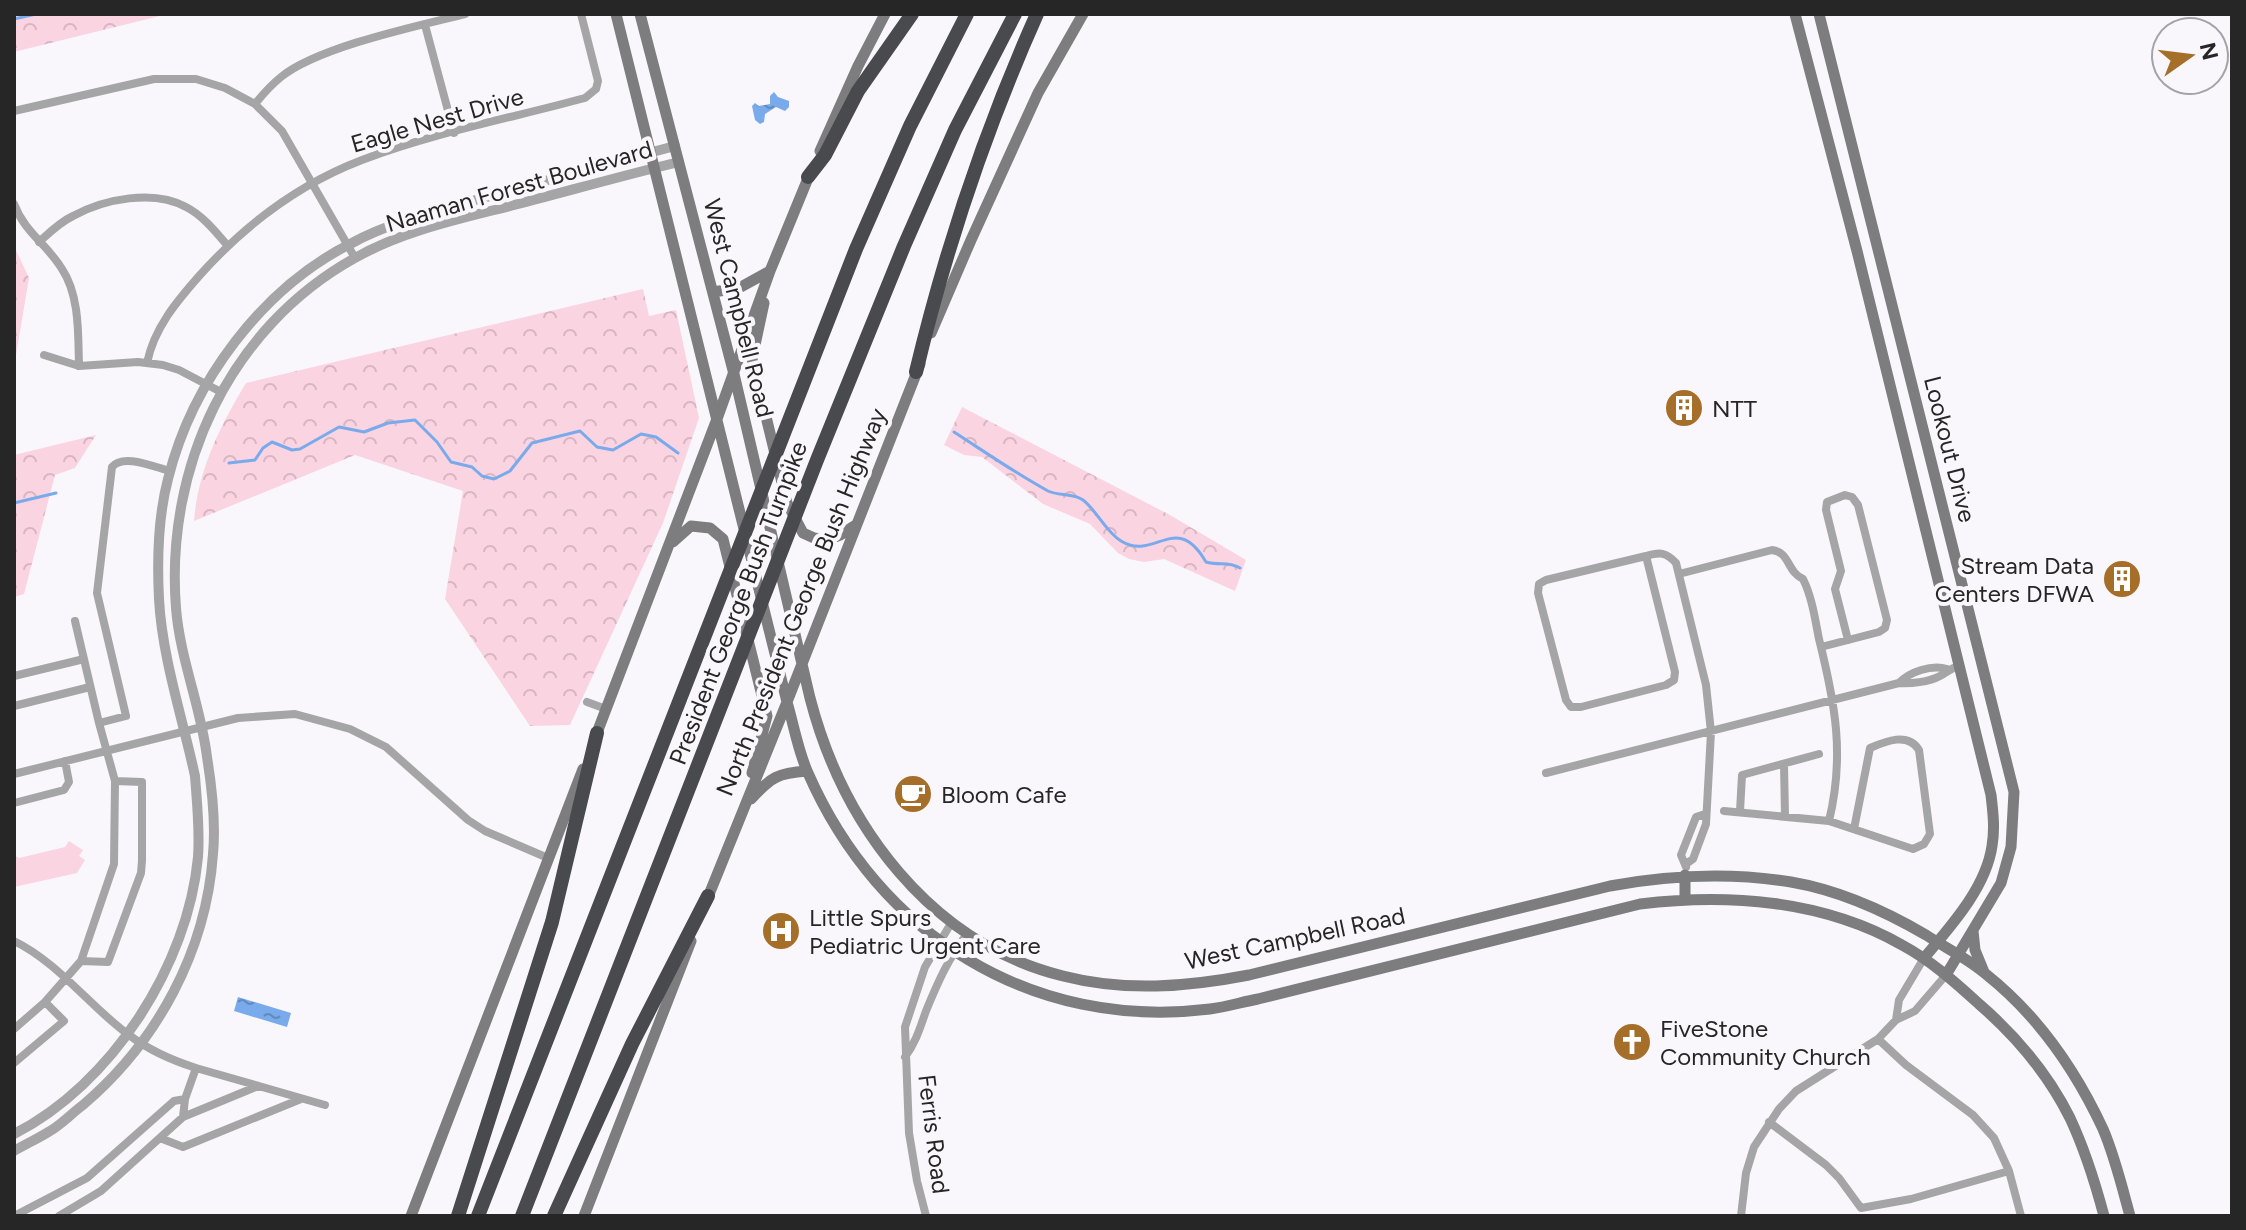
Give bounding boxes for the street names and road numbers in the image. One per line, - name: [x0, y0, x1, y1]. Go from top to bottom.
- street label: Eagle Nest Drive: [347, 81, 527, 159]
- street label: Naaman Forest Boulevard: [382, 134, 656, 238]
- street label: West Campbell Road: [698, 196, 780, 420]
- street label: Lookout Drive: [1918, 373, 1982, 525]
- street label: North President George Bush Highway: [710, 404, 892, 800]
- street label: President George Bush Turnpike: [663, 437, 813, 769]
- street label: West Campbell Road: [1182, 900, 1408, 976]
- street label: Ferris Road: [912, 1073, 956, 1195]

